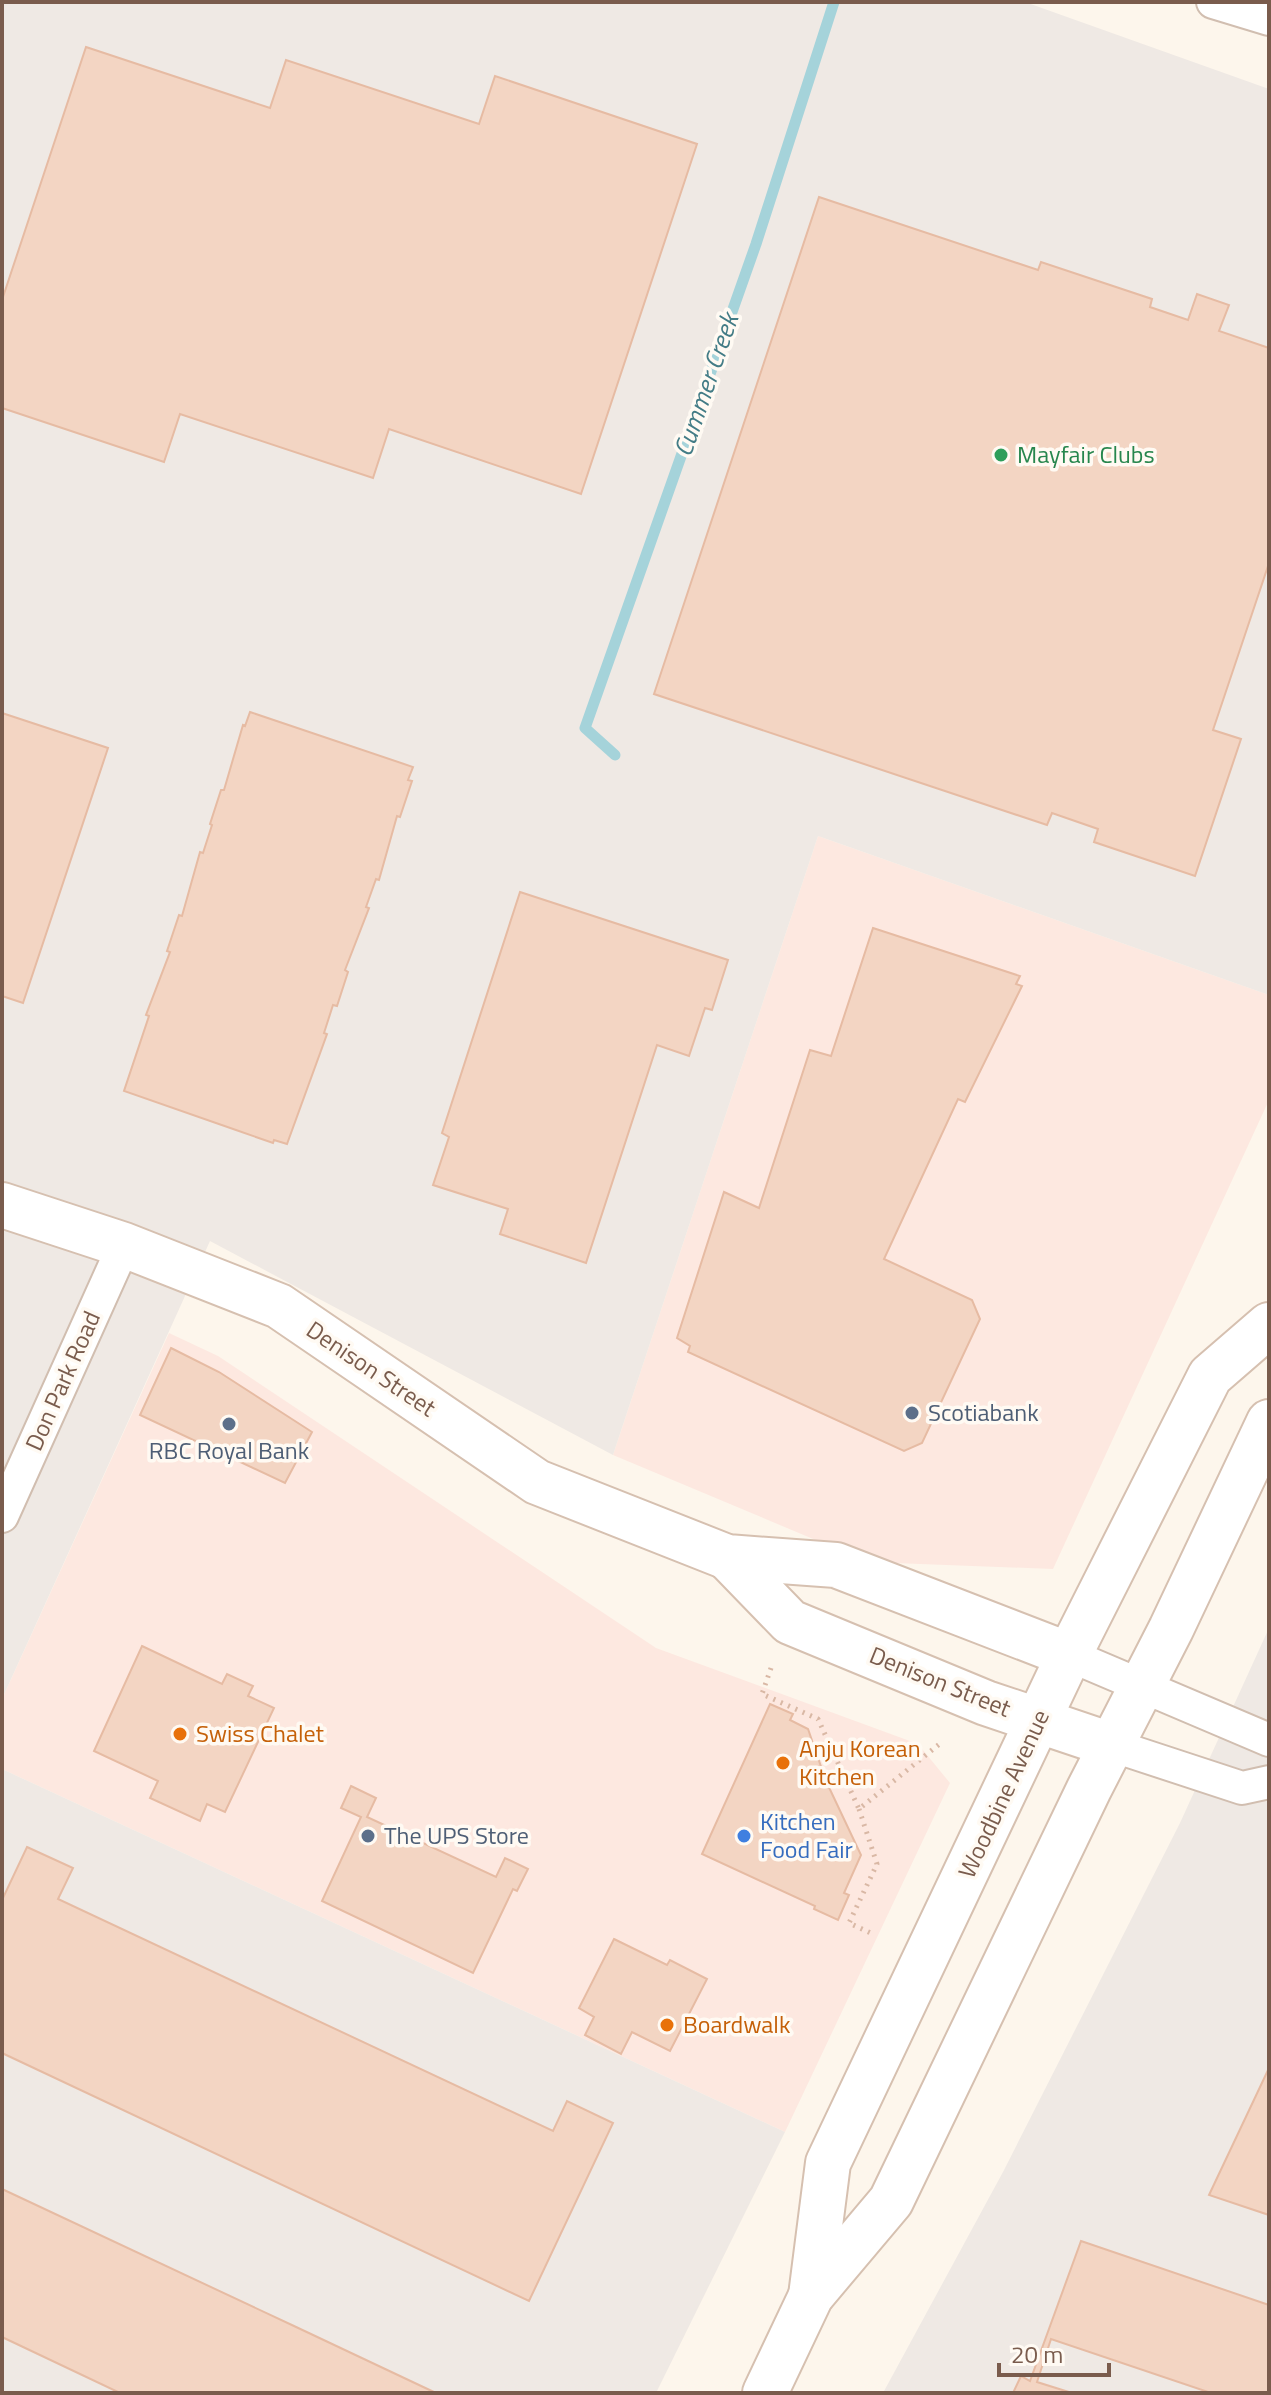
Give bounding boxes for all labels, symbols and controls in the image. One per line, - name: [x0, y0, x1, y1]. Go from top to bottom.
- water label: Cummer Creek: [663, 305, 749, 461]
- place label: Mayfair Clubs: [1017, 436, 1155, 472]
- marker: Mayfair Clubs: [992, 446, 1010, 464]
- street label: Don Park Road: [15, 1305, 109, 1456]
- street label: Denison Street: [299, 1311, 444, 1425]
- place label: Scotiabank: [928, 1394, 1039, 1430]
- marker: Scotiabank: [903, 1404, 921, 1422]
- marker: RBC Royal Bank: [220, 1415, 238, 1433]
- place label: RBC Royal Bank: [149, 1432, 310, 1468]
- street label: Denison Street: [864, 1636, 1017, 1726]
- street label: Woodbine Avenue: [948, 1703, 1058, 1884]
- place label: Swiss Chalet: [196, 1715, 324, 1751]
- marker: Swiss Chalet: [171, 1725, 189, 1743]
- place label: Anju Korean Kitchen: [799, 1730, 921, 1794]
- marker: Anju Korean Kitchen: [774, 1754, 792, 1772]
- place label: Kitchen Food Fair: [760, 1803, 853, 1867]
- place label: The UPS Store: [384, 1817, 529, 1853]
- marker: The UPS Store: [359, 1827, 377, 1845]
- marker: Kitchen Food Fair: [735, 1827, 753, 1845]
- place label: Boardwalk: [683, 2006, 791, 2042]
- marker: Boardwalk: [658, 2016, 676, 2034]
- scale bar: [999, 2327, 1109, 2377]
- text: 20 m: [1011, 2336, 1063, 2372]

